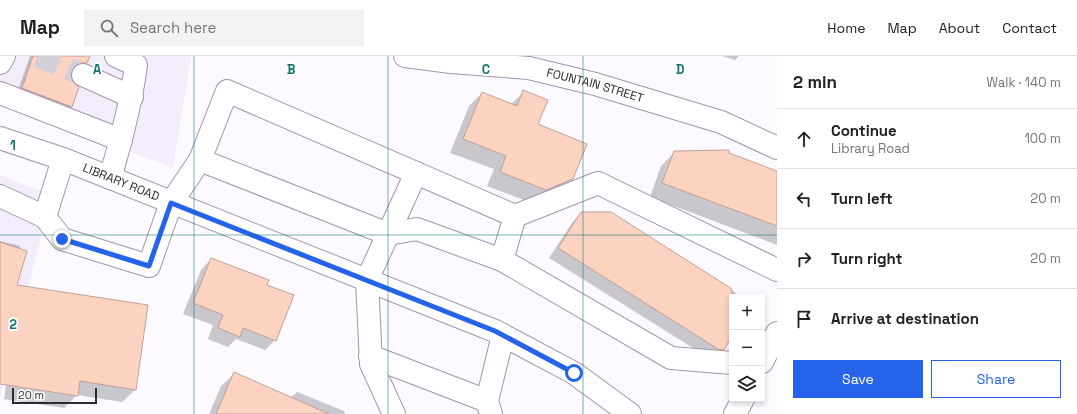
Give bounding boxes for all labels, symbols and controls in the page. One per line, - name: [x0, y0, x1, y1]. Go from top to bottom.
- search box: [84, 10, 364, 46]
- text: Map: [20, 15, 60, 40]
- icon: search: [98, 17, 120, 39]
- text: Search here: [130, 18, 216, 37]
- text: Home: [827, 19, 865, 37]
- text: Map: [887, 19, 917, 37]
- text: About: [939, 19, 980, 37]
- text: Contact: [1002, 19, 1057, 37]
- text: A: [93, 61, 102, 78]
- text: B: [287, 61, 296, 78]
- text: C: [482, 61, 490, 78]
- text: D: [676, 61, 685, 78]
- street label: FOUNTAIN STREET: [545, 65, 646, 106]
- text: 2 min: [793, 71, 837, 93]
- text: Walk · 140 m: [987, 74, 1061, 91]
- text: Continue: [831, 121, 897, 140]
- icon: ahead: [793, 128, 815, 150]
- text: 100 m: [1024, 130, 1061, 147]
- text: 1: [10, 137, 16, 154]
- text: Library Road: [831, 140, 910, 157]
- street label: LIBRARY ROAD: [80, 160, 162, 205]
- icon: left: [793, 188, 815, 210]
- text: Turn left: [831, 189, 893, 208]
- text: 20 m: [1030, 190, 1061, 207]
- route end: [53, 230, 71, 248]
- icon: right: [793, 248, 815, 270]
- text: Turn right: [831, 249, 902, 268]
- text: 20 m: [1030, 250, 1061, 267]
- map controls: [729, 294, 765, 402]
- button: +: [729, 294, 765, 330]
- icon: arrive: [793, 308, 815, 330]
- text: Arrive at destination: [831, 309, 979, 328]
- text: 2: [9, 316, 17, 333]
- button: −: [729, 330, 765, 366]
- button: Save: [793, 360, 923, 398]
- button: Share: [931, 360, 1061, 398]
- route start: [565, 364, 583, 382]
- button: layers: [729, 366, 765, 402]
- scale bar: [12, 386, 97, 405]
- text: 20 m: [18, 388, 44, 402]

